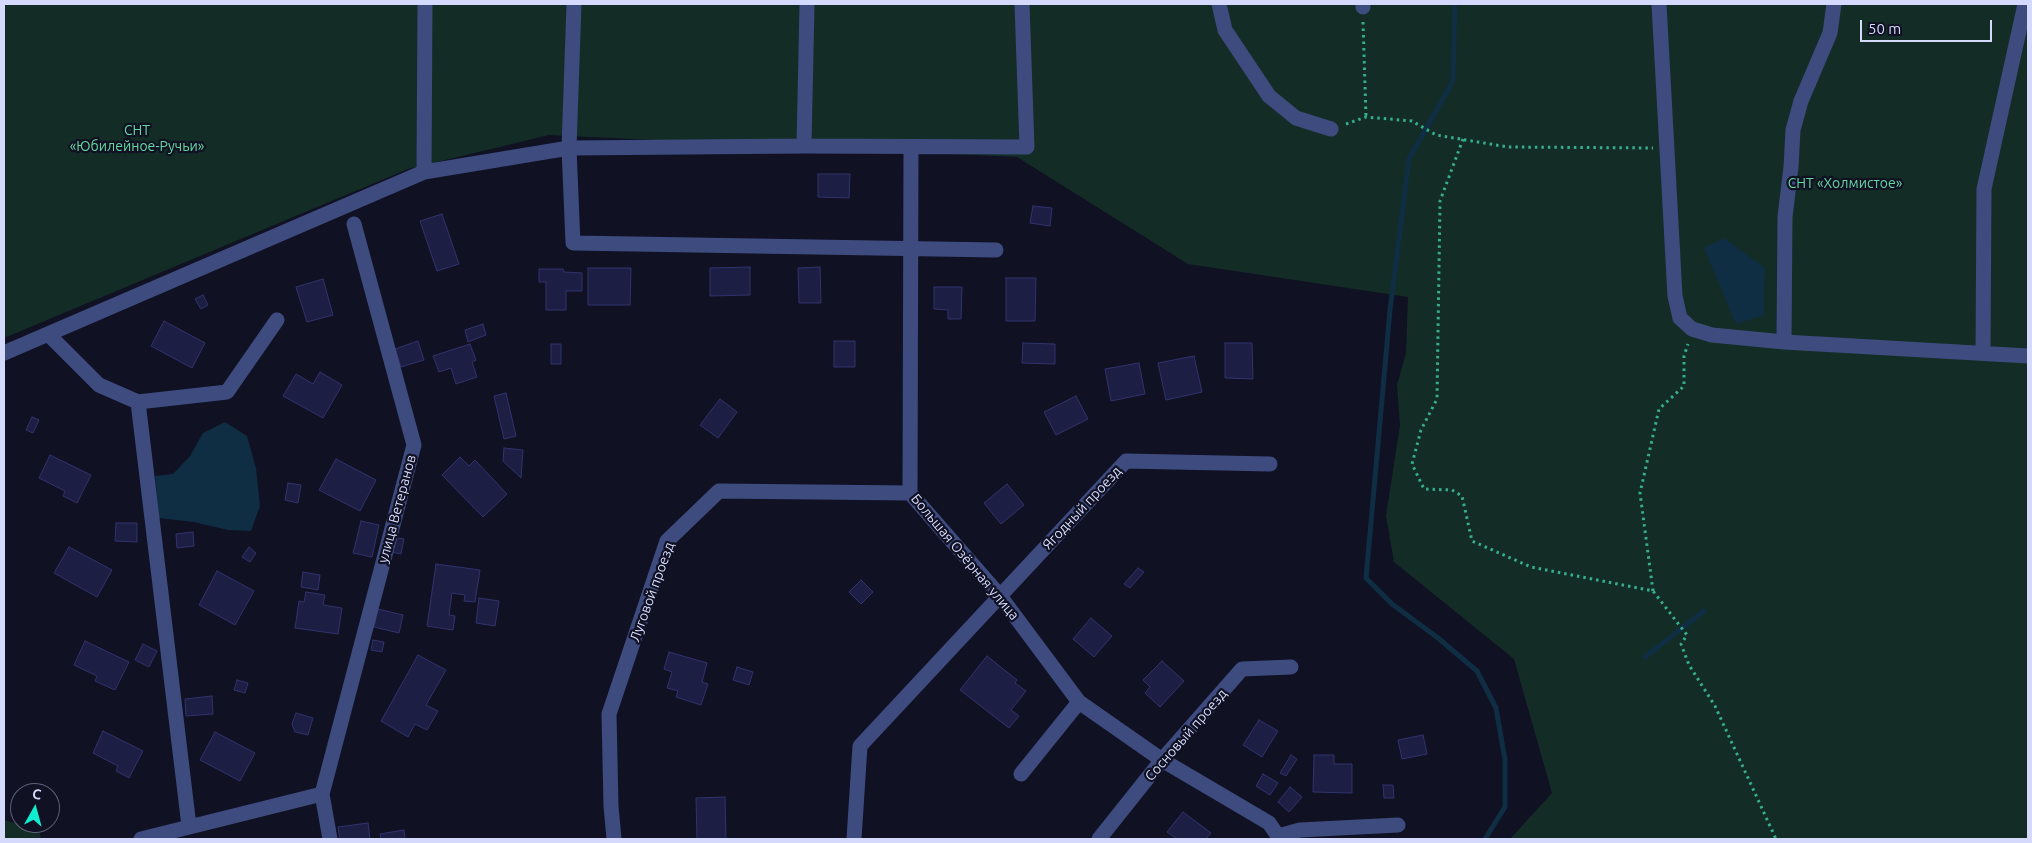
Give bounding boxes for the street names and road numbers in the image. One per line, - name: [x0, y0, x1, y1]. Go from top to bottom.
- street label: улица Ветеранов: [374, 453, 420, 565]
- street label: Ягодный проезд: [1039, 463, 1125, 553]
- street label: Большая Озёрная улица: [907, 491, 1023, 623]
- street label: Луговой проезд: [626, 540, 678, 644]
- street label: Сосновый проезд: [1142, 686, 1230, 784]

